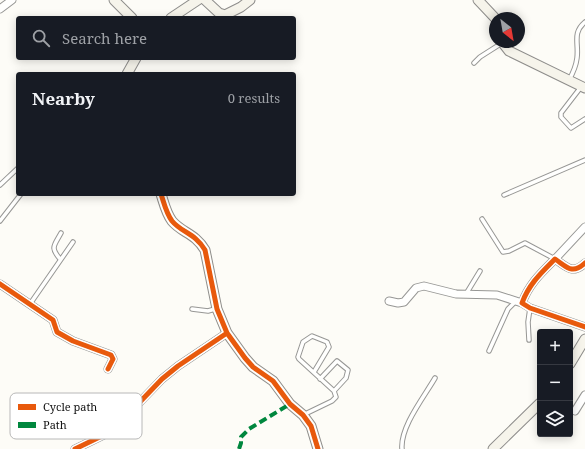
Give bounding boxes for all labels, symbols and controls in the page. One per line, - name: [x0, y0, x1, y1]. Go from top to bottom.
- north arrow: [489, 12, 525, 48]
- search box: [16, 16, 296, 60]
- icon: search: [30, 27, 52, 49]
- text: Search here: [62, 28, 147, 48]
- text: Nearby: [32, 87, 95, 110]
- text: 0 results: [228, 89, 280, 107]
- map controls: [537, 329, 573, 437]
- button: +: [537, 329, 573, 365]
- button: −: [537, 365, 573, 401]
- legend: [10, 393, 142, 439]
- text: Cycle path: [43, 399, 97, 414]
- button: layers: [537, 401, 573, 437]
- text: Path: [43, 417, 67, 432]

